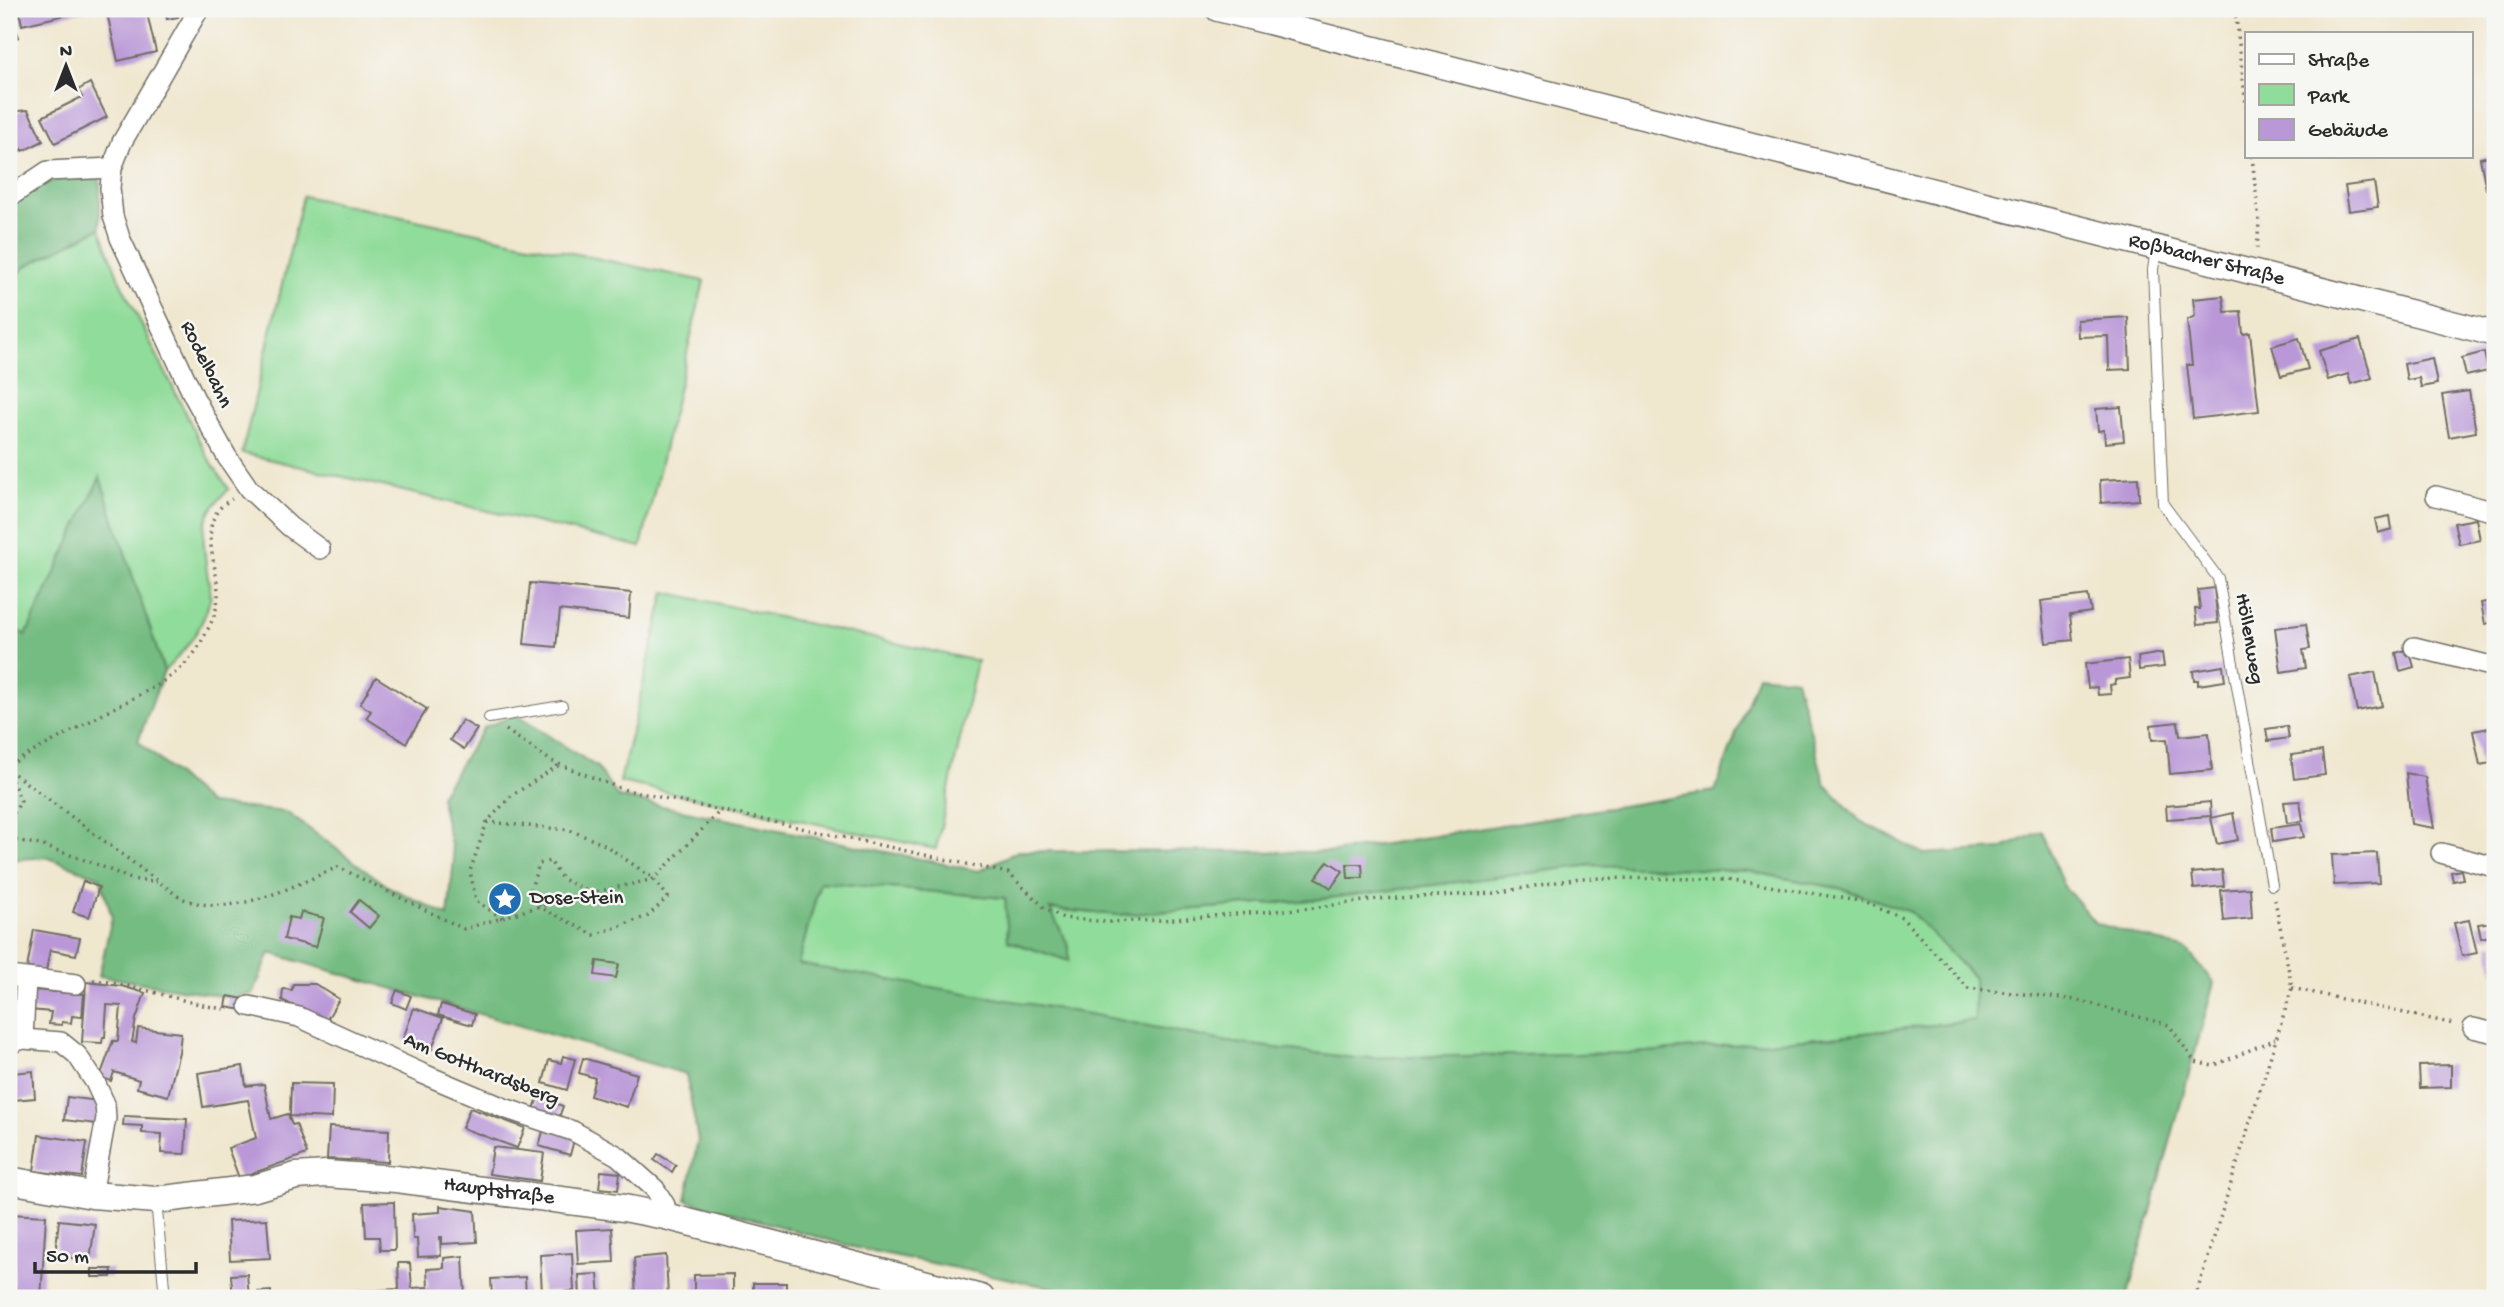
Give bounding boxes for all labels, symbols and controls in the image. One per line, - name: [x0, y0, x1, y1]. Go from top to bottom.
- north arrow: [32, 32, 102, 102]
- legend: [2245, 32, 2472, 158]
- text: N: [60, 41, 72, 64]
- text: Straße: [2308, 50, 2370, 75]
- text: Park: [2307, 86, 2351, 111]
- text: Gebäude: [2308, 120, 2389, 145]
- street label: Roßbacher Straße: [2126, 229, 2288, 293]
- street label: Rodelbahn: [173, 317, 237, 413]
- street label: Höllenweg: [2228, 592, 2268, 687]
- place icon: Dose-Stein: [486, 880, 524, 918]
- place label: Dose-Stein: [528, 887, 623, 912]
- street label: Am Gotthardsberg: [400, 1028, 562, 1114]
- street label: Hauptstraße: [442, 1173, 557, 1212]
- scale bar: [35, 1230, 196, 1274]
- text: 50 m: [46, 1246, 89, 1271]

